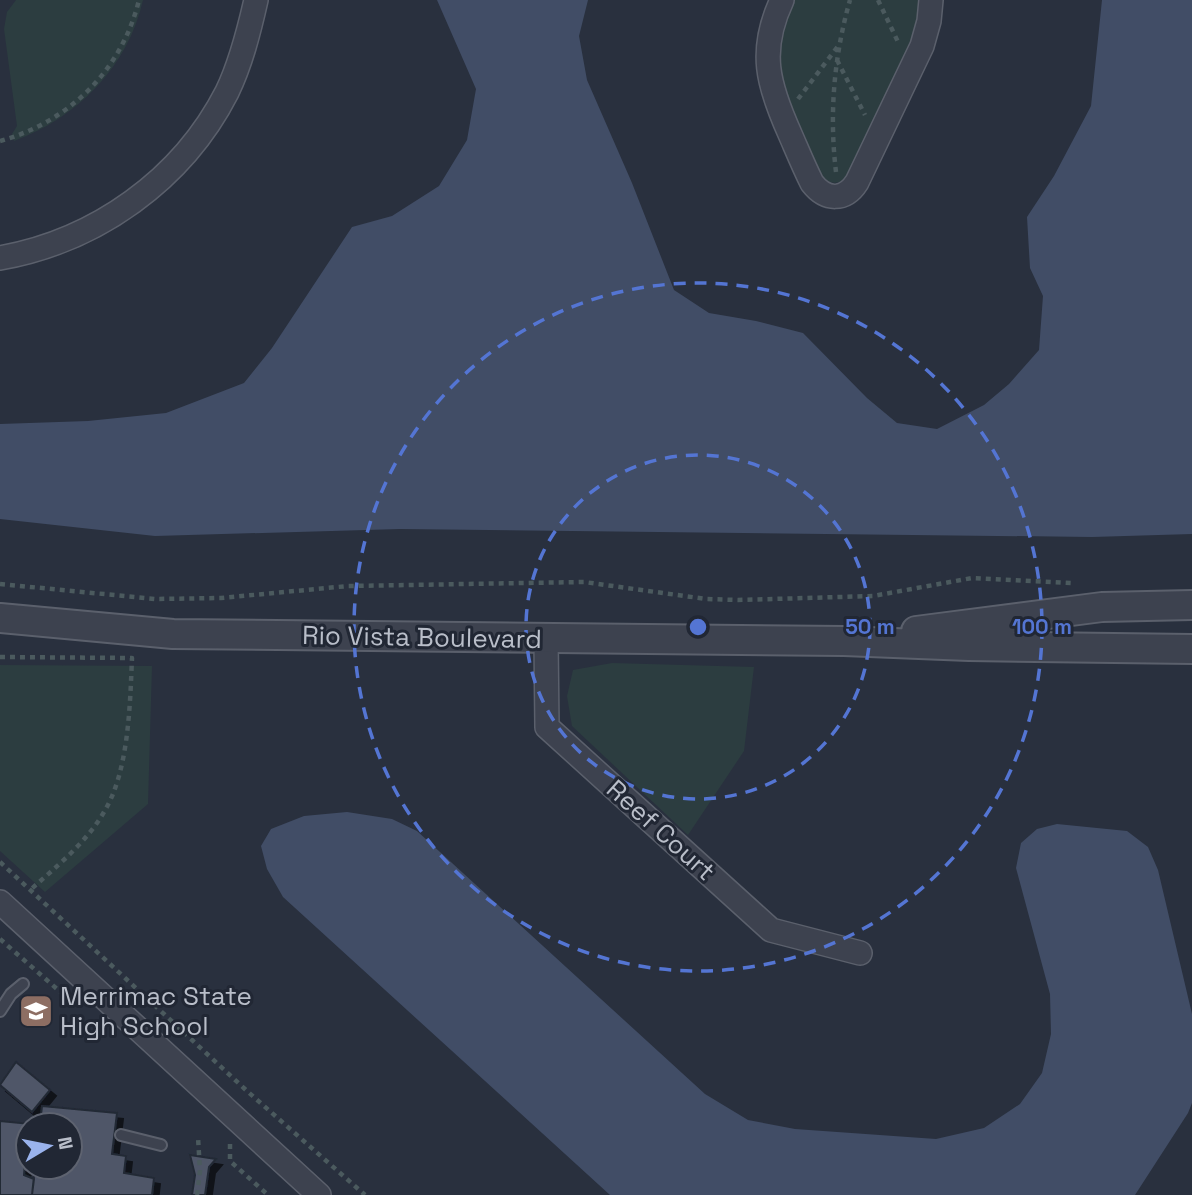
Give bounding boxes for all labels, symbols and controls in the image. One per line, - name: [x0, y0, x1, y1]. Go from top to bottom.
- text: 50 m: [845, 613, 895, 640]
- text: 100 m: [1012, 613, 1072, 640]
- centre of rings: [686, 615, 710, 639]
- street label: Rio Vista Boulevard: [302, 618, 542, 656]
- street label: Reef Court: [599, 772, 723, 888]
- place label: Merrimac State High School: [60, 979, 252, 1043]
- school or university icon: Merrimac State High School: [17, 992, 55, 1030]
- north arrow: [14, 1111, 84, 1181]
- text: N: [52, 1135, 79, 1152]

